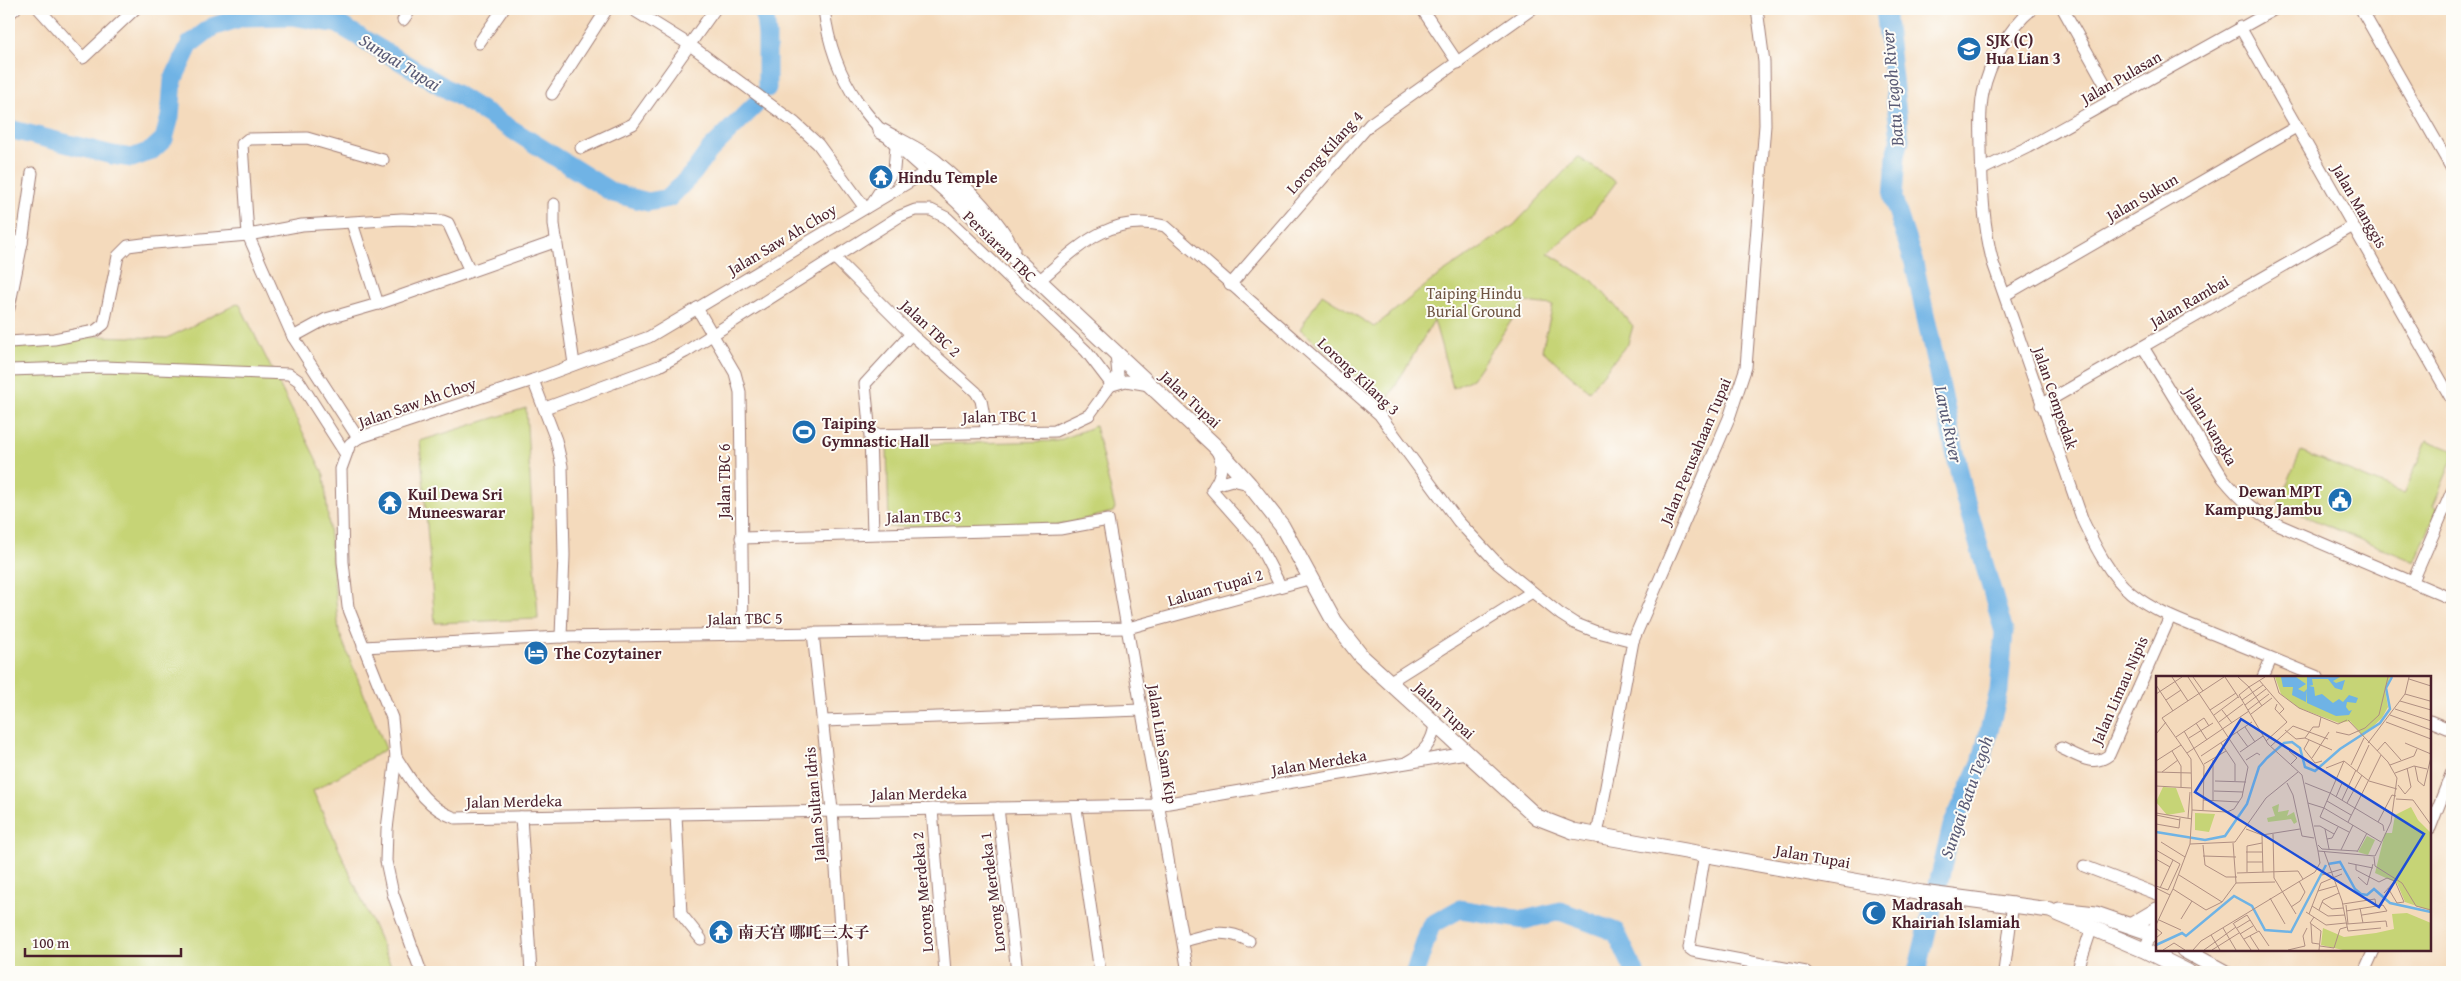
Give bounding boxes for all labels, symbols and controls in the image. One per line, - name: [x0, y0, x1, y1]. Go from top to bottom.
- water label: Sungai Tupai: [354, 26, 446, 98]
- water label: Batu Tegoh River: [1873, 27, 1911, 148]
- place label: SJK (C) Hua Lian 3: [1986, 28, 2061, 70]
- school or university icon: SJK (C) Hua Lian 3: [1956, 36, 1982, 62]
- street label: Jalan Pulasan: [2075, 44, 2166, 111]
- street label: Lorong Kilang 4: [1280, 105, 1368, 199]
- street label: Jalan Manggis: [2325, 158, 2394, 253]
- temple icon: Hindu Temple: [868, 164, 894, 190]
- place label: Hindu Temple: [898, 165, 998, 189]
- street label: Jalan Sukun: [2100, 167, 2182, 228]
- street label: Jalan Saw Ah Choy: [721, 197, 841, 282]
- street label: Persiaran TBC: [958, 205, 1042, 288]
- street label: Jalan Rambai: [2143, 269, 2233, 334]
- park label: Taiping Hindu Burial Ground: [1426, 281, 1522, 323]
- street label: Jalan TBC 2: [894, 292, 967, 362]
- street label: Lorong Kilang 3: [1312, 331, 1406, 421]
- street label: Jalan Cempedak: [2027, 342, 2085, 453]
- street label: Jalan Tupai: [1154, 363, 1227, 434]
- street label: Jalan Saw Ah Choy: [353, 371, 479, 434]
- street label: Jalan Perusahaan Tupai: [1652, 373, 1737, 530]
- street label: Jalan Nangka: [2177, 380, 2244, 470]
- water label: Larut River: [1927, 382, 1971, 466]
- street label: Jalan TBC 1: [960, 403, 1038, 429]
- place label: Taiping Gymnastic Hall: [822, 411, 929, 453]
- sports icon: Taiping Gymnastic Hall: [791, 419, 817, 445]
- street label: Jalan TBC 6: [712, 443, 736, 521]
- place label: Dewan MPT Kampung Jambu: [2205, 479, 2323, 521]
- place label: Kuil Dewa Sri Muneeswarar: [408, 482, 506, 524]
- public building icon: Dewan MPT Kampung Jambu: [2327, 487, 2353, 513]
- temple icon: Kuil Dewa Sri Muneeswarar: [377, 490, 403, 516]
- street label: Jalan TBC 3: [884, 503, 962, 529]
- street label: Laluan Tupai 2: [1165, 562, 1265, 612]
- street label: Jalan TBC 5: [705, 605, 783, 631]
- street label: Jalan Limau Nipis: [2083, 632, 2154, 750]
- hotel icon: The Cozytainer: [523, 640, 549, 666]
- place label: The Cozytainer: [554, 641, 662, 665]
- street label: Jalan Tupai: [1408, 674, 1481, 745]
- inset map: [2156, 676, 2431, 951]
- street label: Jalan Lim Sam Kip: [1141, 681, 1184, 806]
- water label: Sungai Batu Tegoh: [1932, 732, 2000, 862]
- street label: Jalan Merdeka: [1268, 743, 1369, 782]
- street label: Jalan Sultan Idris: [797, 746, 831, 864]
- street label: Jalan Merdeka: [869, 780, 968, 806]
- street label: Jalan Merdeka: [464, 788, 563, 814]
- street label: Lorong Merdeka 2: [905, 831, 939, 953]
- street label: Lorong Merdeka 1: [973, 831, 1011, 953]
- street label: Jalan Tupai: [1772, 837, 1853, 874]
- place label: Madrasah Khairiah Islamiah: [1892, 892, 2021, 934]
- mosque icon: Madrasah Khairiah Islamiah: [1861, 900, 1887, 926]
- temple icon: 南天宫 哪吒三太子: [708, 919, 734, 945]
- place label: 南天宫 哪吒三太子: [738, 920, 870, 944]
- scale bar: [25, 926, 181, 958]
- text: 100 m: [32, 932, 70, 953]

